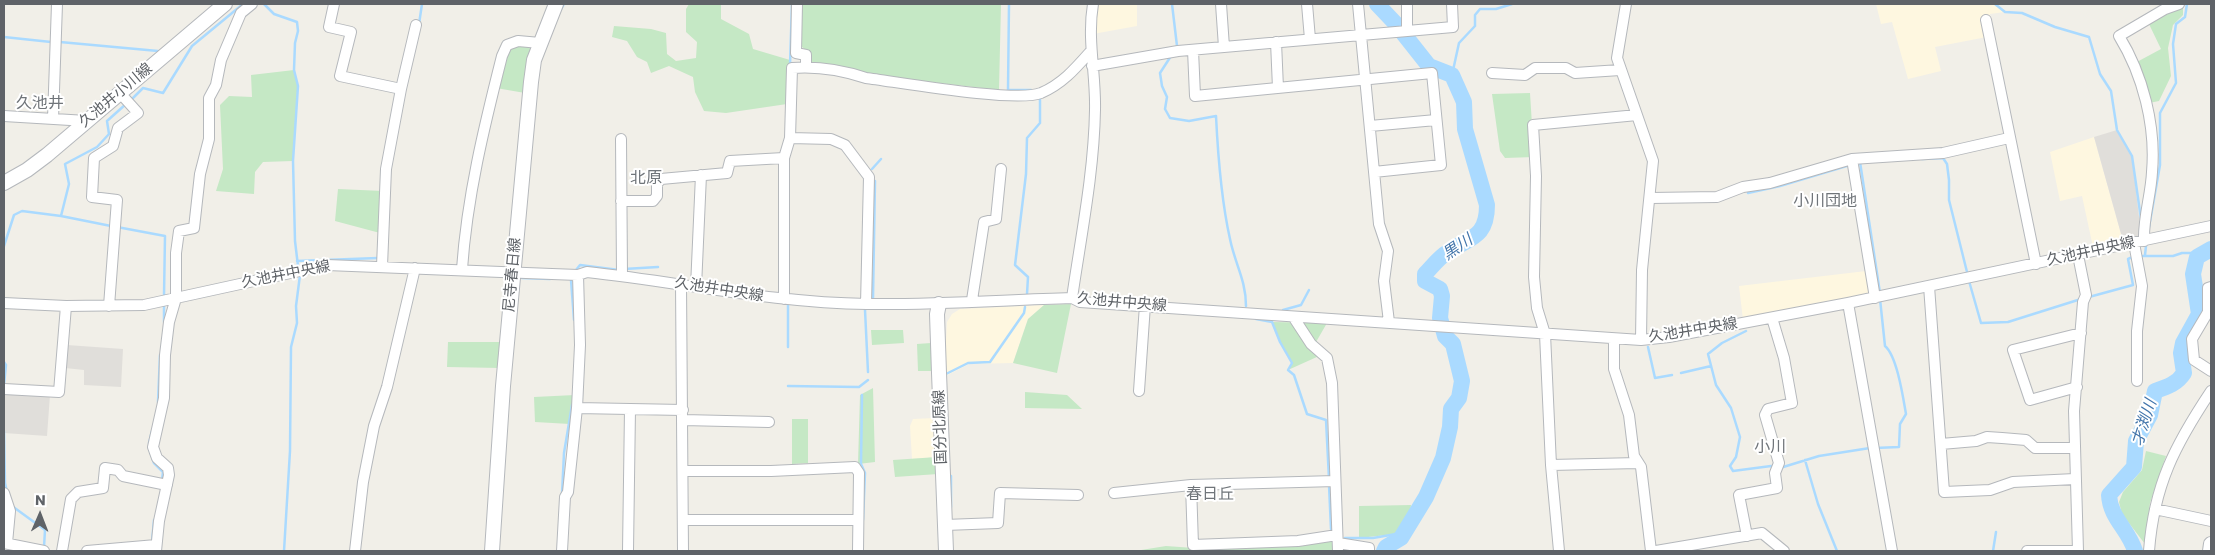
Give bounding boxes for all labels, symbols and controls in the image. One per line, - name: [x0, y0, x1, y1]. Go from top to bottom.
- street label: 久池井小川線: [76, 60, 156, 132]
- district label: 久池井: [16, 94, 64, 114]
- district label: 北原: [630, 169, 662, 189]
- district label: 小川団地: [1793, 192, 1857, 212]
- water label: 黒川: [1439, 231, 1477, 265]
- street label: 久池井中央線: [2045, 234, 2137, 270]
- street label: 尼寺春日線: [501, 237, 525, 313]
- street label: 久池井中央線: [240, 258, 332, 292]
- street label: 久池井中央線: [673, 274, 765, 306]
- street label: 久池井中央線: [1076, 290, 1168, 316]
- street label: 久池井中央線: [1647, 315, 1739, 347]
- street label: 国分北原線: [931, 389, 951, 465]
- water label: 才渕川: [2128, 397, 2162, 449]
- district label: 小川: [1754, 438, 1786, 458]
- district label: 春日丘: [1186, 485, 1234, 505]
- north arrow: [15, 490, 65, 540]
- text: N: [35, 490, 46, 510]

